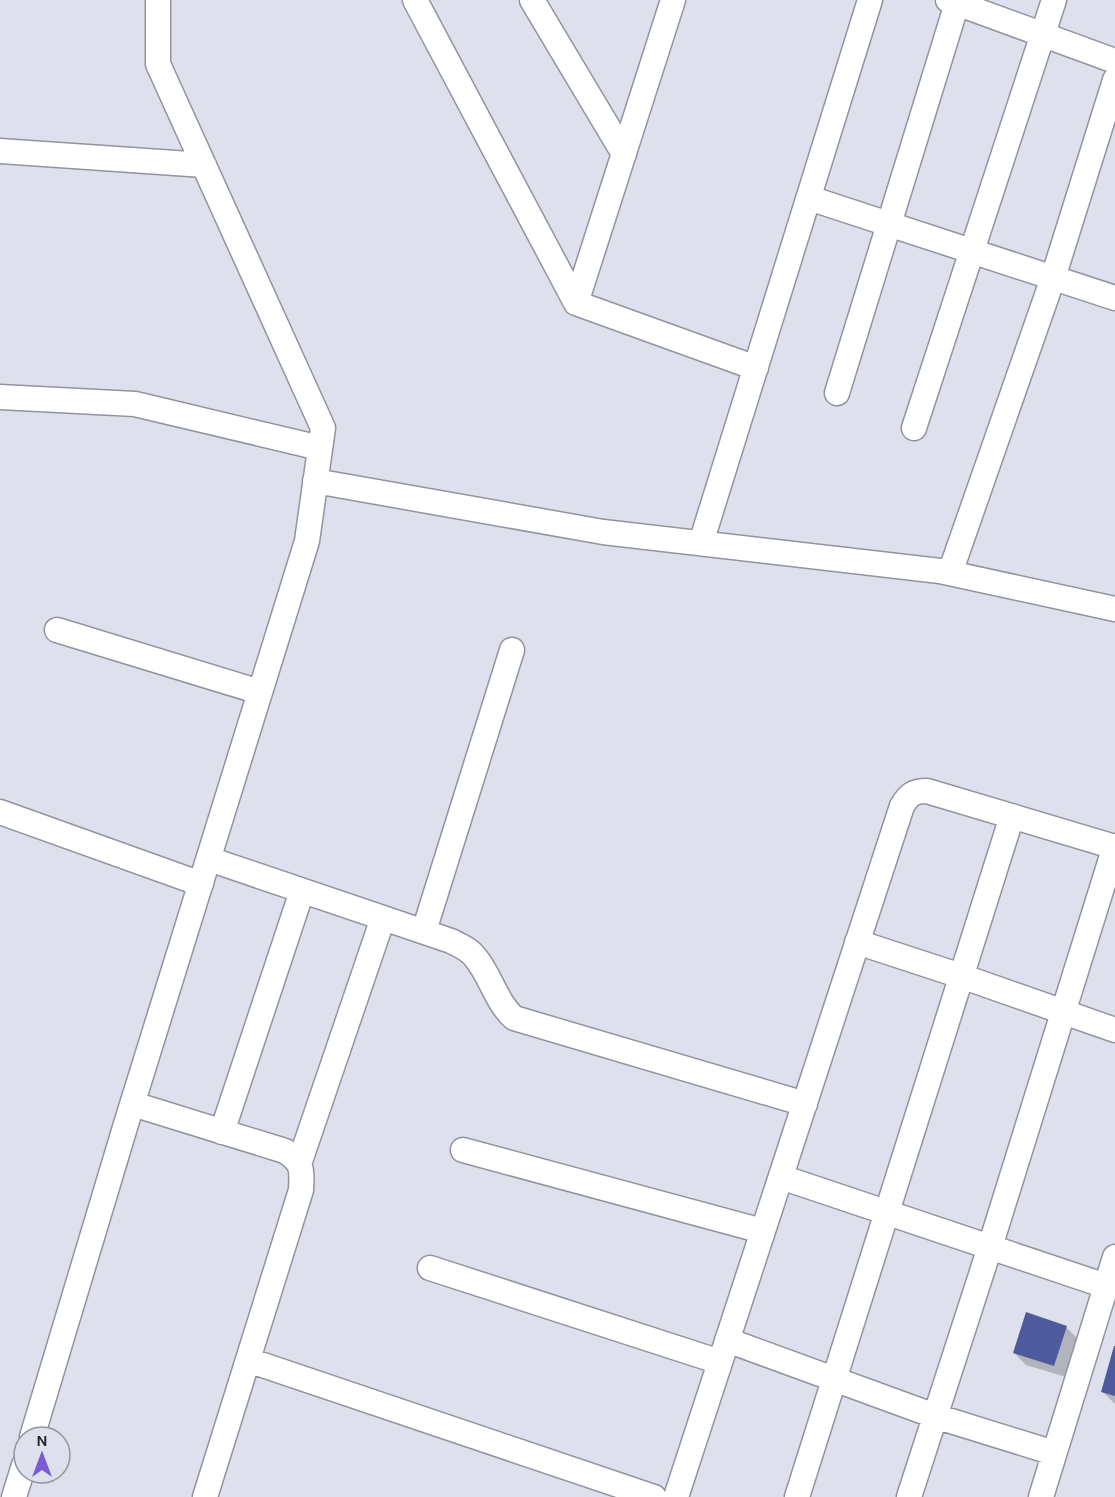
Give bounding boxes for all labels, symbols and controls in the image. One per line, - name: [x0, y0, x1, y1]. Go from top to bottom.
- north arrow: [12, 1425, 72, 1485]
- text: N: [36, 1431, 48, 1450]

